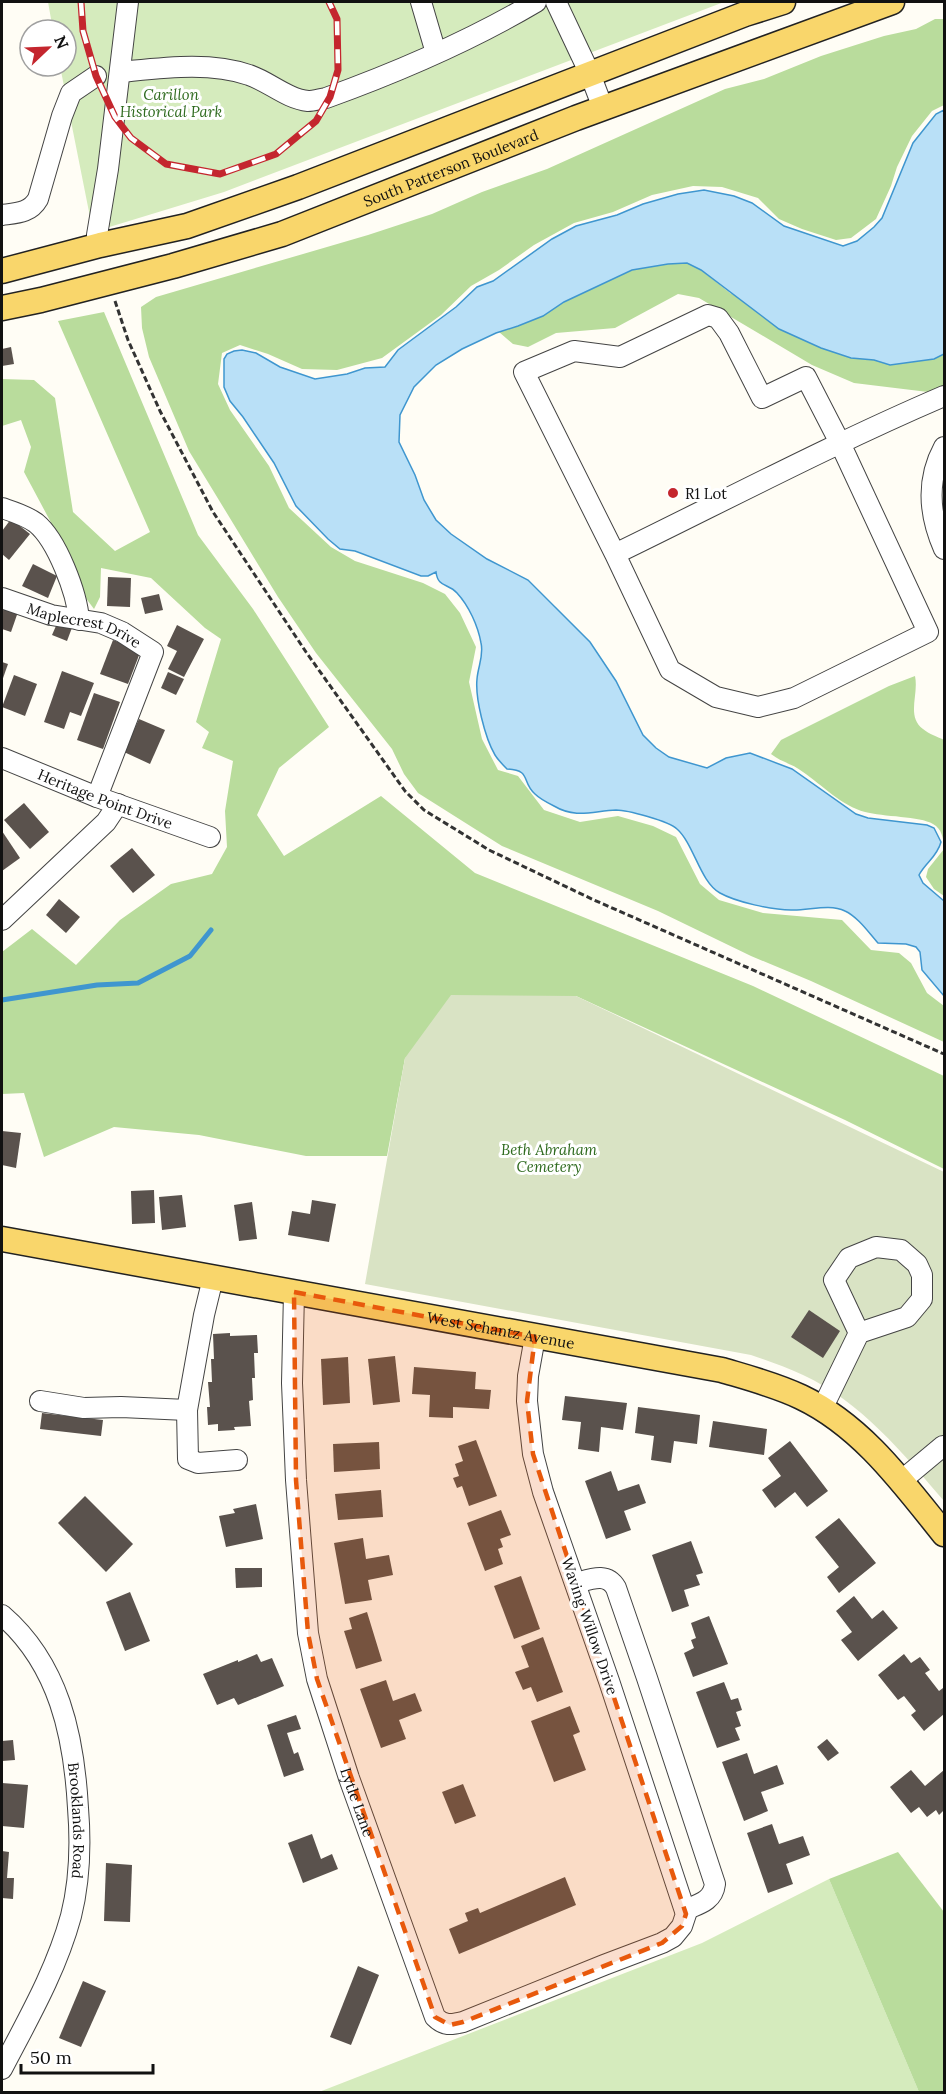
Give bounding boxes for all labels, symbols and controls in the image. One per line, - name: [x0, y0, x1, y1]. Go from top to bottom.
- north arrow: [18, 18, 78, 78]
- text: N: [50, 33, 73, 52]
- park label: Carillon Historical Park: [120, 85, 223, 121]
- street label: South Patterson Boulevard: [360, 124, 541, 211]
- place label: R1 Lot: [685, 484, 727, 503]
- marker: R1 Lot: [666, 486, 680, 500]
- street label: Maplecrest Drive: [25, 598, 145, 652]
- street label: Heritage Point Drive: [35, 764, 175, 833]
- park label: Beth Abraham Cemetery: [501, 1140, 597, 1176]
- street label: West Schantz Avenue: [425, 1307, 576, 1353]
- street label: Waving Willow Drive: [558, 1555, 622, 1697]
- street label: Brooklands Road: [64, 1761, 89, 1880]
- street label: Lytle Lane: [337, 1765, 379, 1839]
- scale bar: [21, 2037, 153, 2075]
- text: 50 m: [30, 2046, 72, 2069]

